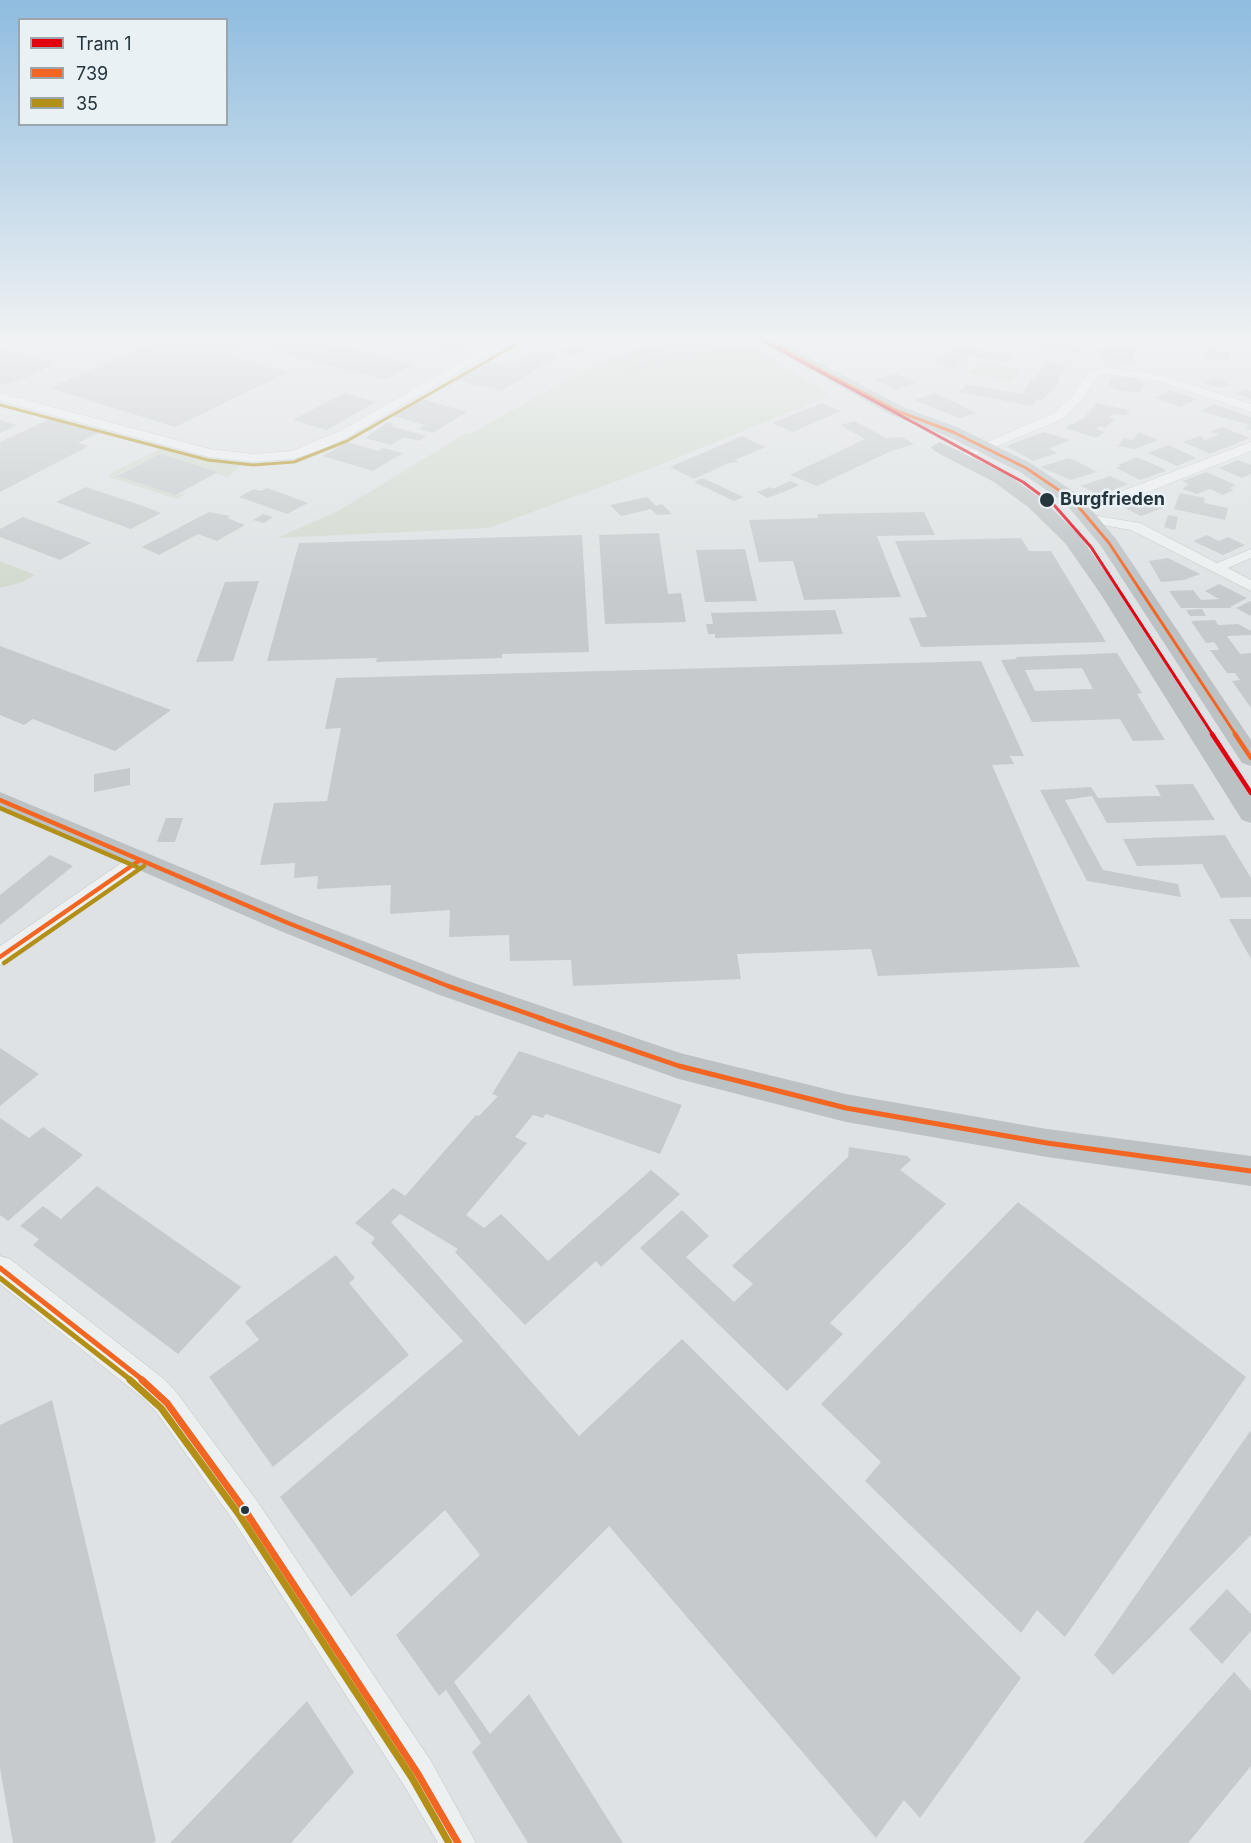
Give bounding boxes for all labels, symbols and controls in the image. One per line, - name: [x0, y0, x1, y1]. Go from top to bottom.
- legend: [18, 18, 228, 126]
- text: Tram 1: [76, 33, 132, 54]
- text: 739: [76, 63, 108, 84]
- text: 35: [76, 93, 98, 114]
- place label: Burgfrieden: [1060, 489, 1165, 511]
- marker: Burgfrieden: [1038, 491, 1056, 509]
- unlabelled marker: [239, 1504, 251, 1516]

